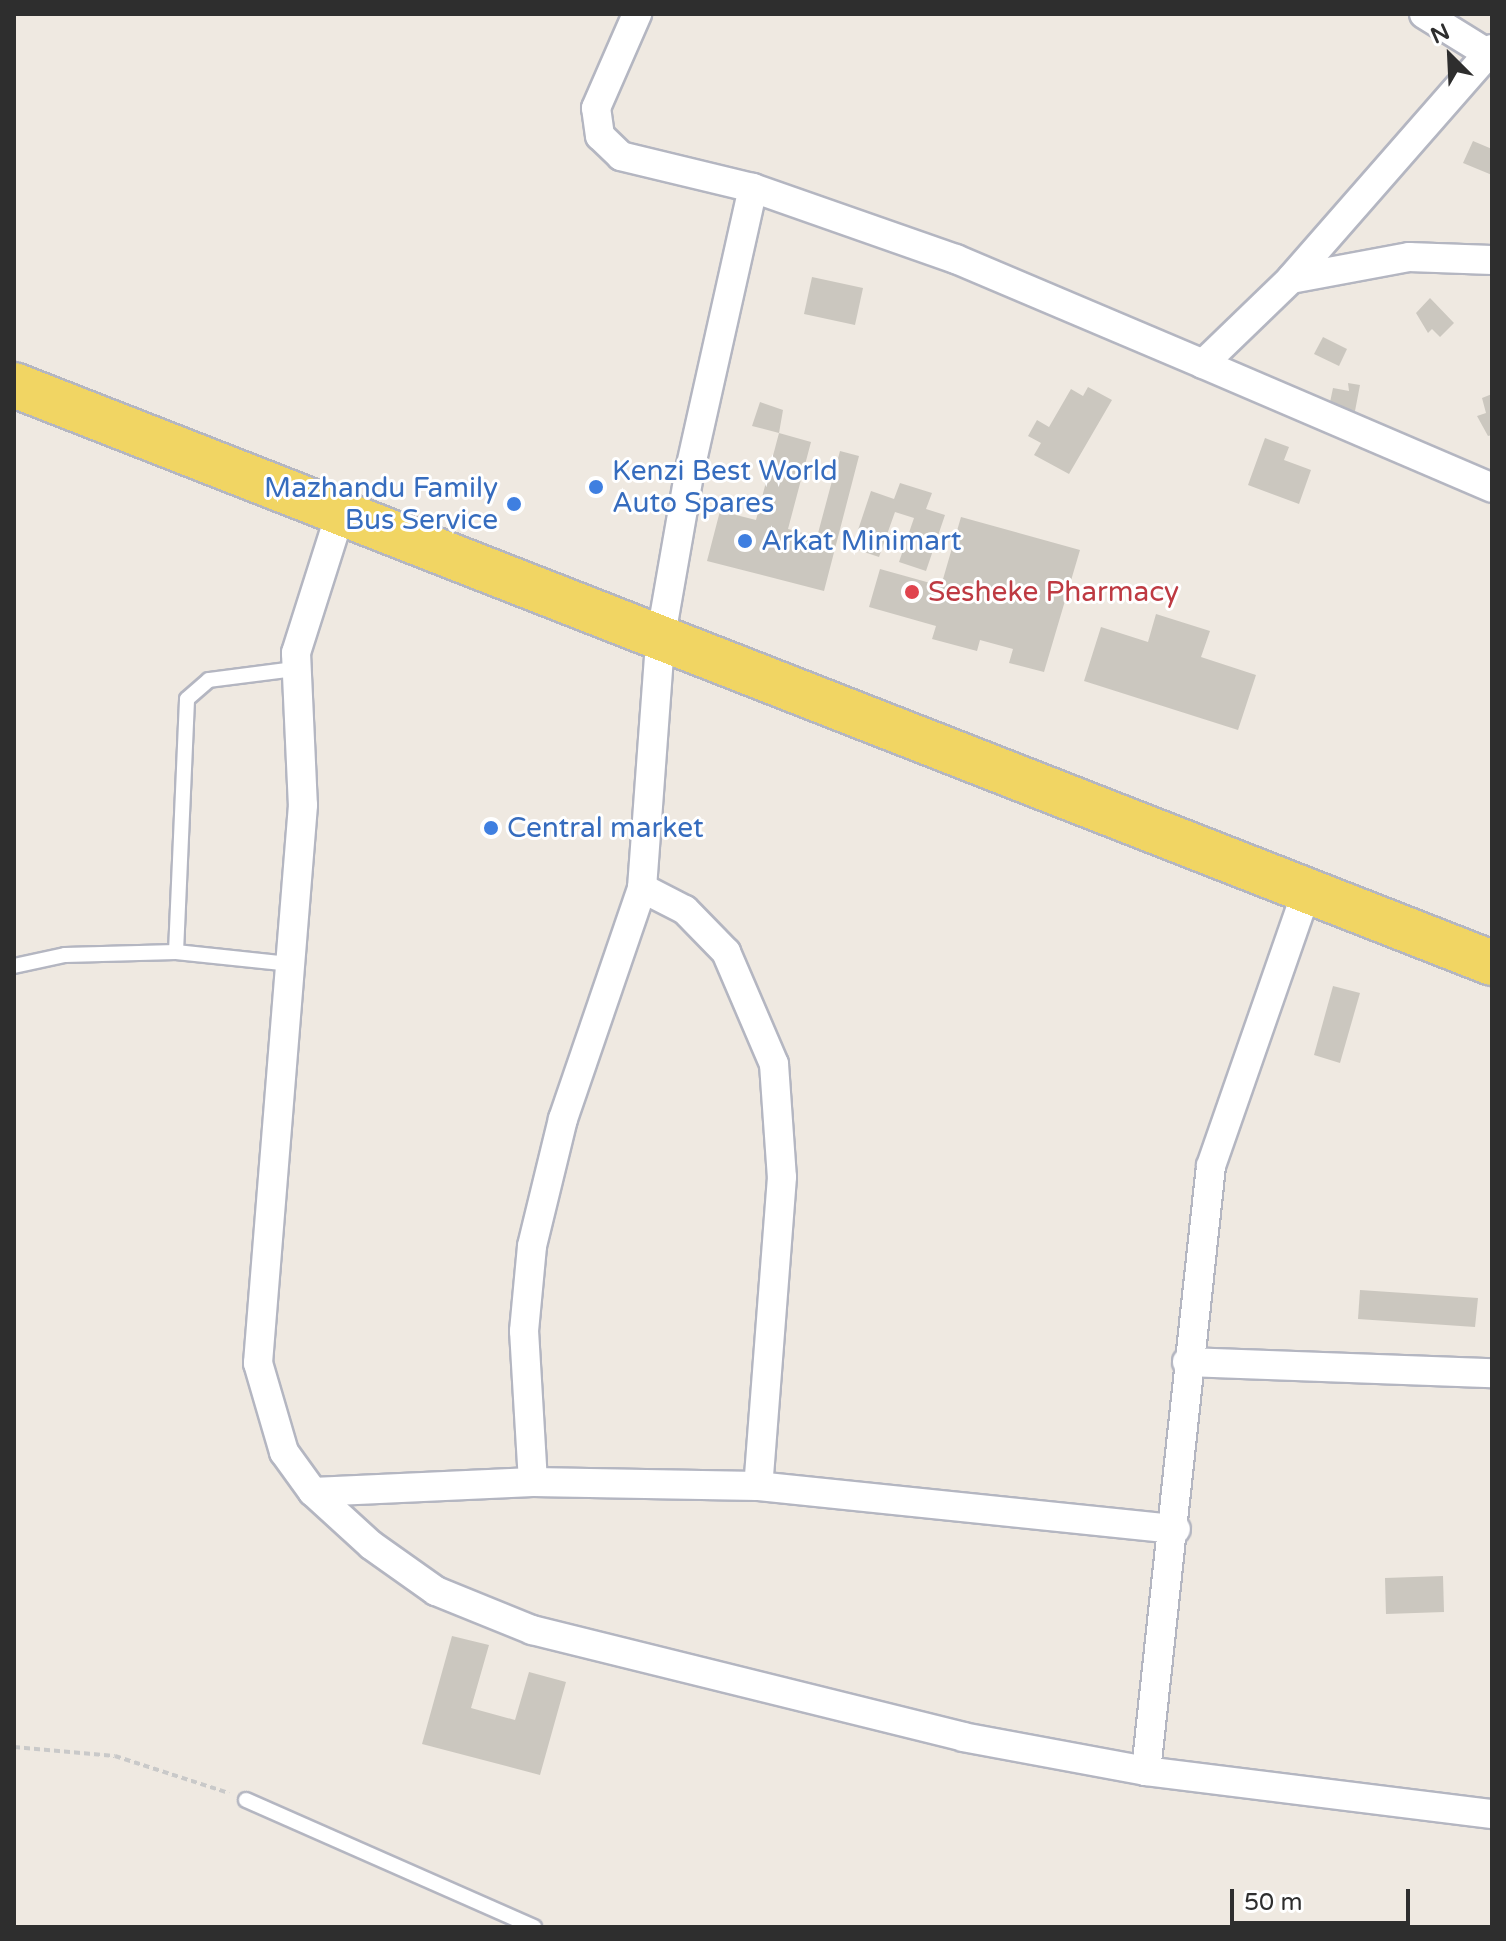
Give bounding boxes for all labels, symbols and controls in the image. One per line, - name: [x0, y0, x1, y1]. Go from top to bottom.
- north arrow: [1410, 16, 1490, 96]
- text: N: [1427, 19, 1454, 50]
- place label: Kenzi Best World Auto Spares: [612, 454, 838, 520]
- place label: Mazhandu Family Bus Service: [264, 471, 498, 537]
- marker: Kenzi Best World Auto Spares: [587, 478, 605, 496]
- marker: Mazhandu Family Bus Service: [505, 495, 523, 513]
- place label: Arkat Minimart: [761, 524, 961, 558]
- marker: Arkat Minimart: [736, 532, 754, 550]
- place label: Sesheke Pharmacy: [928, 575, 1179, 609]
- marker: Sesheke Pharmacy: [903, 583, 921, 601]
- place label: Central market: [507, 811, 704, 845]
- marker: Central market: [482, 819, 500, 837]
- scale bar: [1234, 1873, 1414, 1923]
- text: 50 m: [1244, 1888, 1302, 1917]

